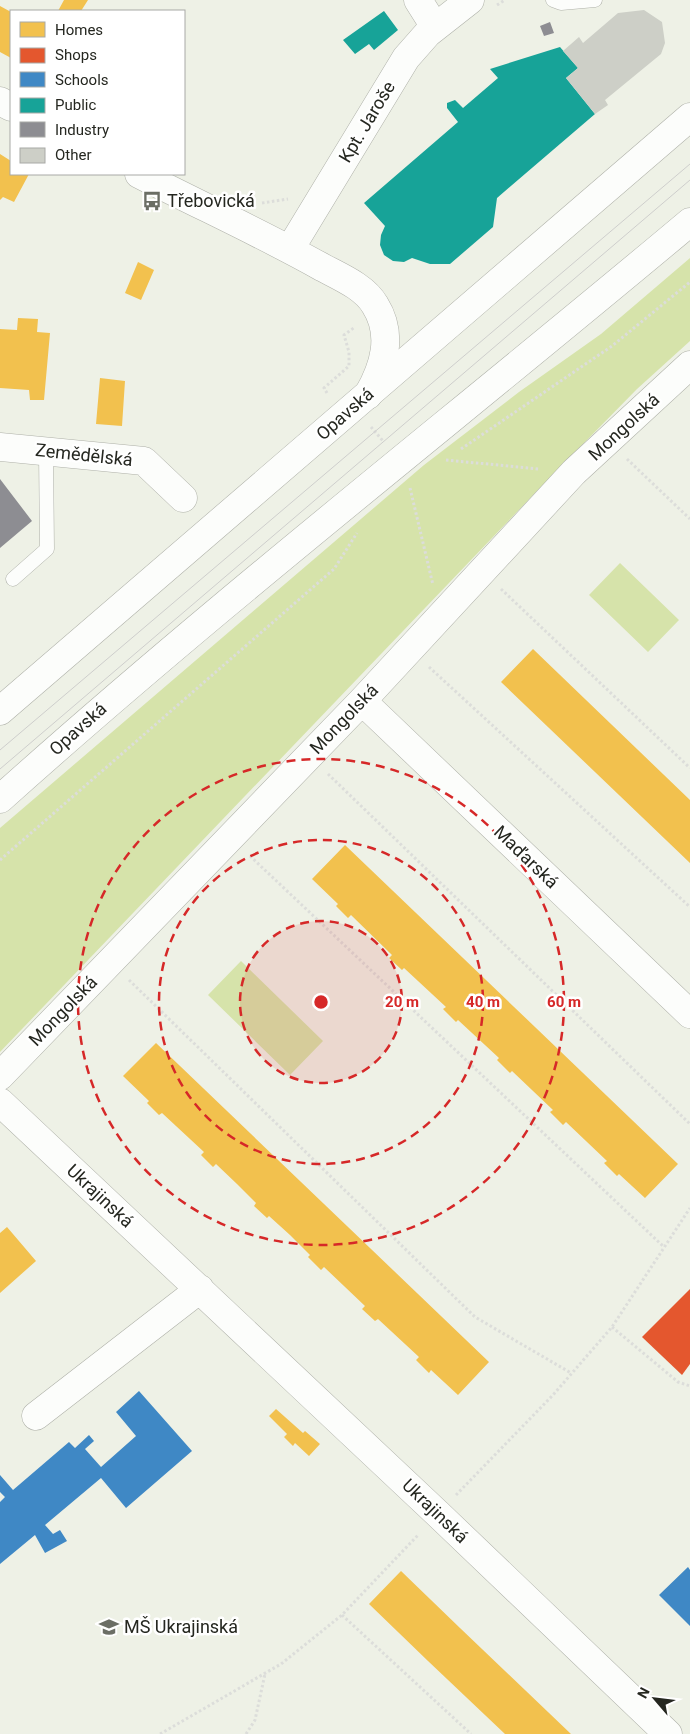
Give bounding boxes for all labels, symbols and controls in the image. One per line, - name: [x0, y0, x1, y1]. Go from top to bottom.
- legend: [10, 10, 185, 175]
- text: Homes: [55, 21, 103, 39]
- text: Shops: [55, 46, 97, 64]
- text: Schools: [55, 71, 109, 89]
- street label: Kpt. Jaroše: [334, 77, 399, 166]
- text: Public: [55, 96, 96, 114]
- text: Industry: [55, 121, 109, 139]
- text: Other: [55, 146, 92, 164]
- bus stop icon: Třebovická: [141, 190, 163, 212]
- place label: Třebovická: [167, 190, 255, 211]
- street label: Opavská: [312, 383, 378, 444]
- street label: Mongolská: [584, 389, 663, 465]
- street label: Zemědělská: [34, 439, 134, 470]
- street label: Mongolská: [305, 679, 382, 758]
- street label: Opavská: [45, 698, 110, 760]
- street label: Maďarská: [490, 821, 563, 892]
- street label: Mongolská: [24, 971, 101, 1050]
- centre of rings: [312, 993, 330, 1011]
- text: 20 m: [385, 993, 419, 1011]
- text: 40 m: [466, 993, 500, 1011]
- text: 60 m: [547, 993, 581, 1011]
- street label: Ukrajinská: [63, 1160, 138, 1232]
- street label: Ukrajinská: [398, 1474, 473, 1547]
- school or university icon: MŠ Ukrajinská: [98, 1616, 120, 1638]
- place label: MŠ Ukrajinská: [124, 1616, 238, 1637]
- north arrow: [630, 1674, 680, 1724]
- text: N: [634, 1685, 653, 1701]

